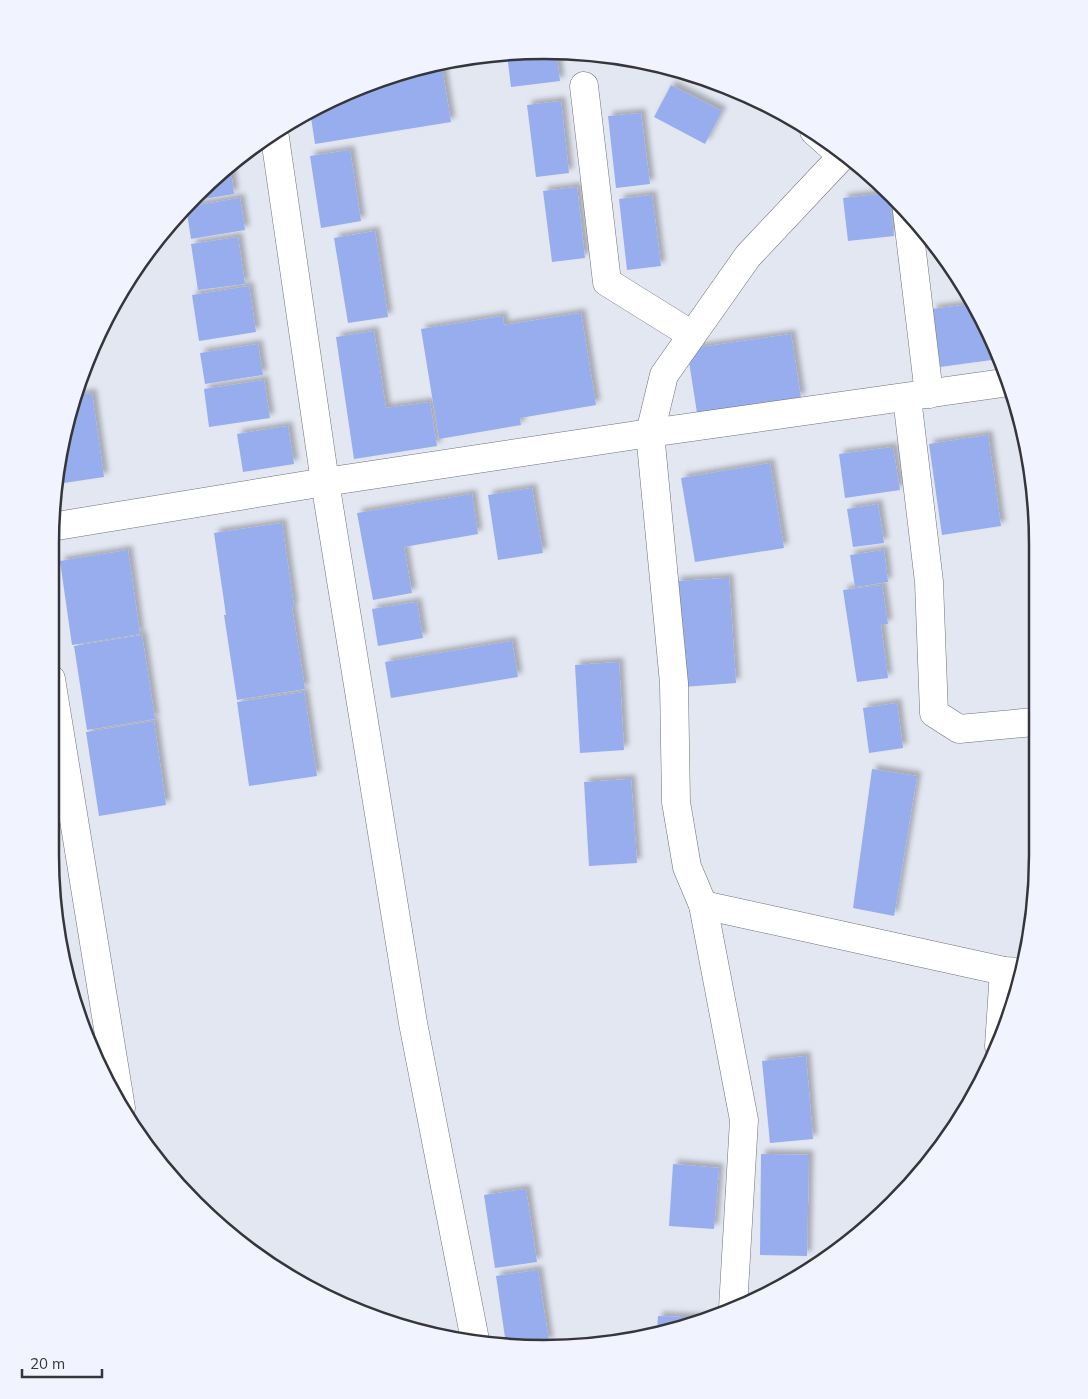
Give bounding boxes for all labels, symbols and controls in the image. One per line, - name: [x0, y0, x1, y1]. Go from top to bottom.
- scale bar: [22, 1346, 102, 1378]
- text: 20 m: [30, 1354, 65, 1373]

